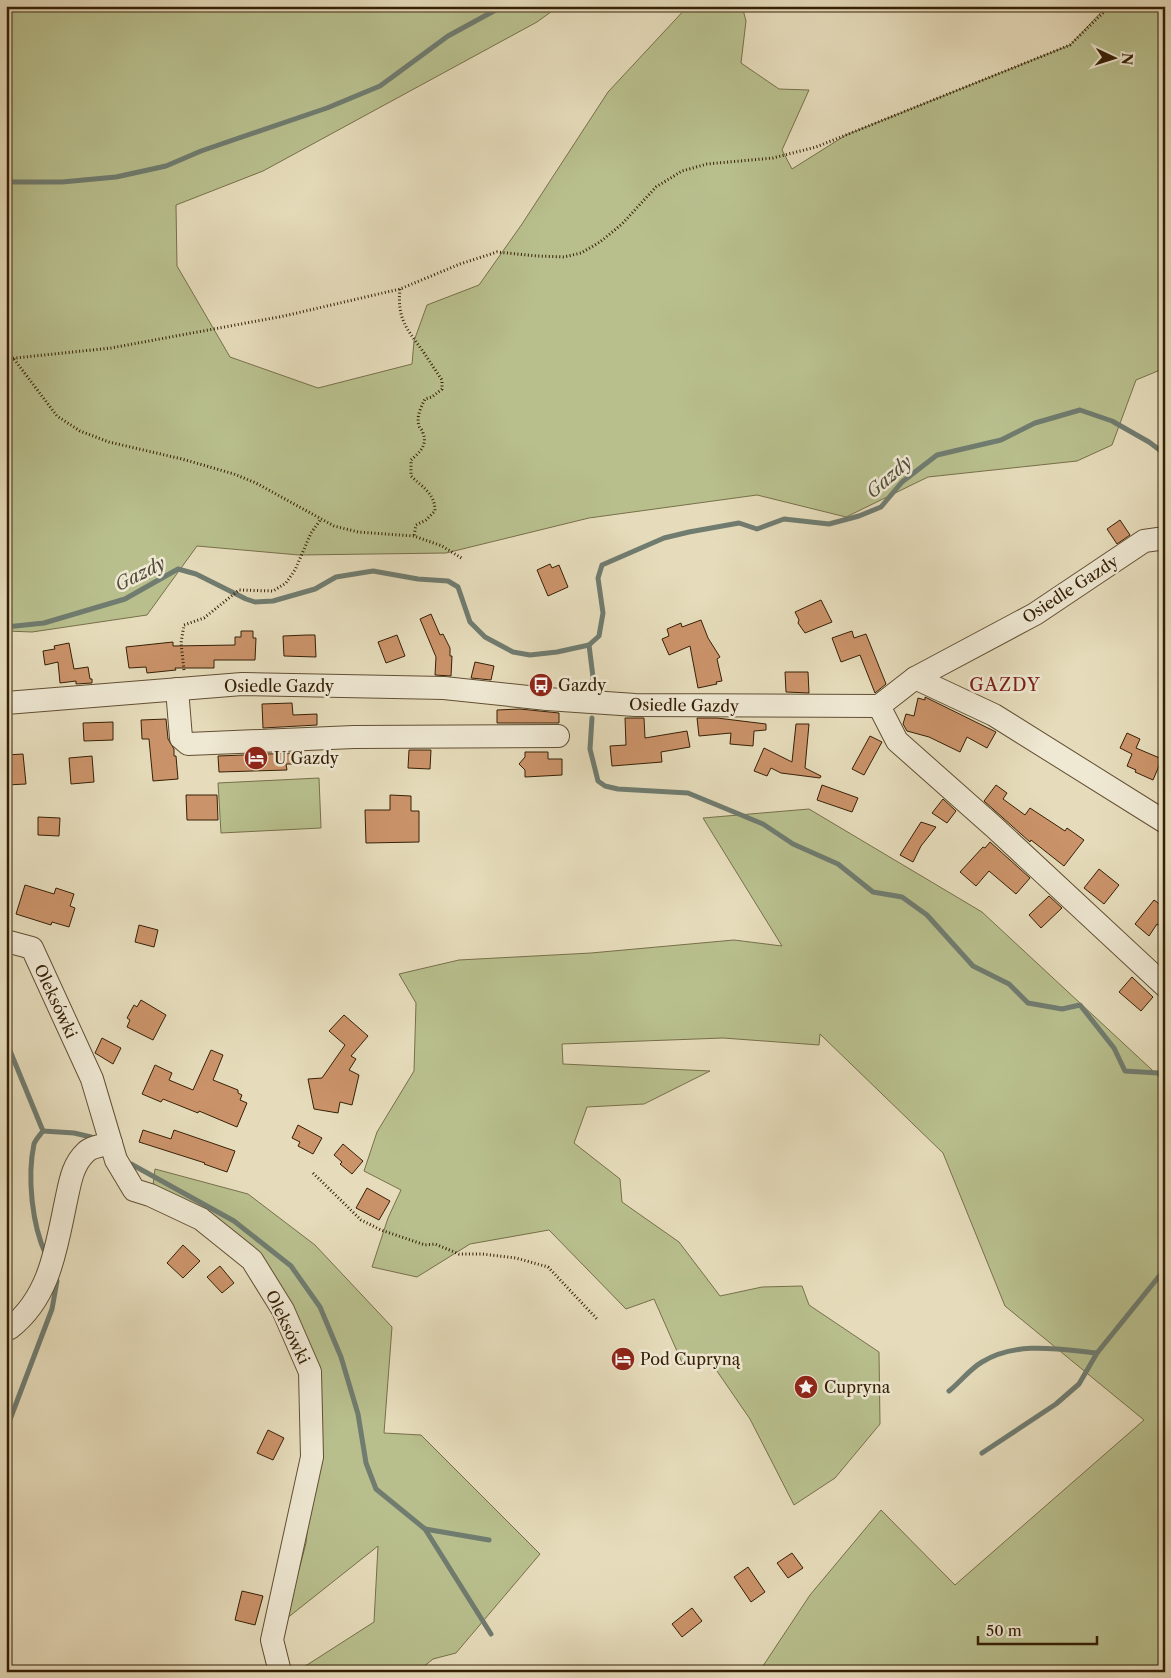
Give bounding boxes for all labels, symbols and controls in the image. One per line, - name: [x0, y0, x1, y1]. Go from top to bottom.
- north arrow: [1088, 32, 1138, 82]
- text: N: [1118, 52, 1136, 66]
- water label: Gazdy: [862, 451, 916, 503]
- street label: Osiedle Gazdy: [1018, 550, 1122, 627]
- water label: Gazdy: [111, 552, 169, 596]
- bus stop icon: Gazdy: [528, 672, 554, 698]
- district label: GAZDY: [969, 674, 1041, 696]
- place label: Gazdy: [558, 675, 607, 695]
- street label: Osiedle Gazdy: [224, 676, 335, 696]
- street label: Osiedle Gazdy: [629, 694, 740, 716]
- hotel icon: U Gazdy: [243, 745, 269, 771]
- place label: U Gazdy: [274, 748, 340, 768]
- street label: Oleksówki: [30, 961, 82, 1041]
- street label: Oleksówki: [262, 1287, 315, 1367]
- hotel icon: Pod Cupryną: [610, 1346, 636, 1372]
- place label: Pod Cupryną: [640, 1349, 741, 1369]
- place icon: Cupryna: [793, 1374, 819, 1400]
- place label: Cupryna: [824, 1377, 891, 1397]
- scale bar: [978, 1613, 1097, 1645]
- text: 50 m: [986, 1621, 1022, 1640]

